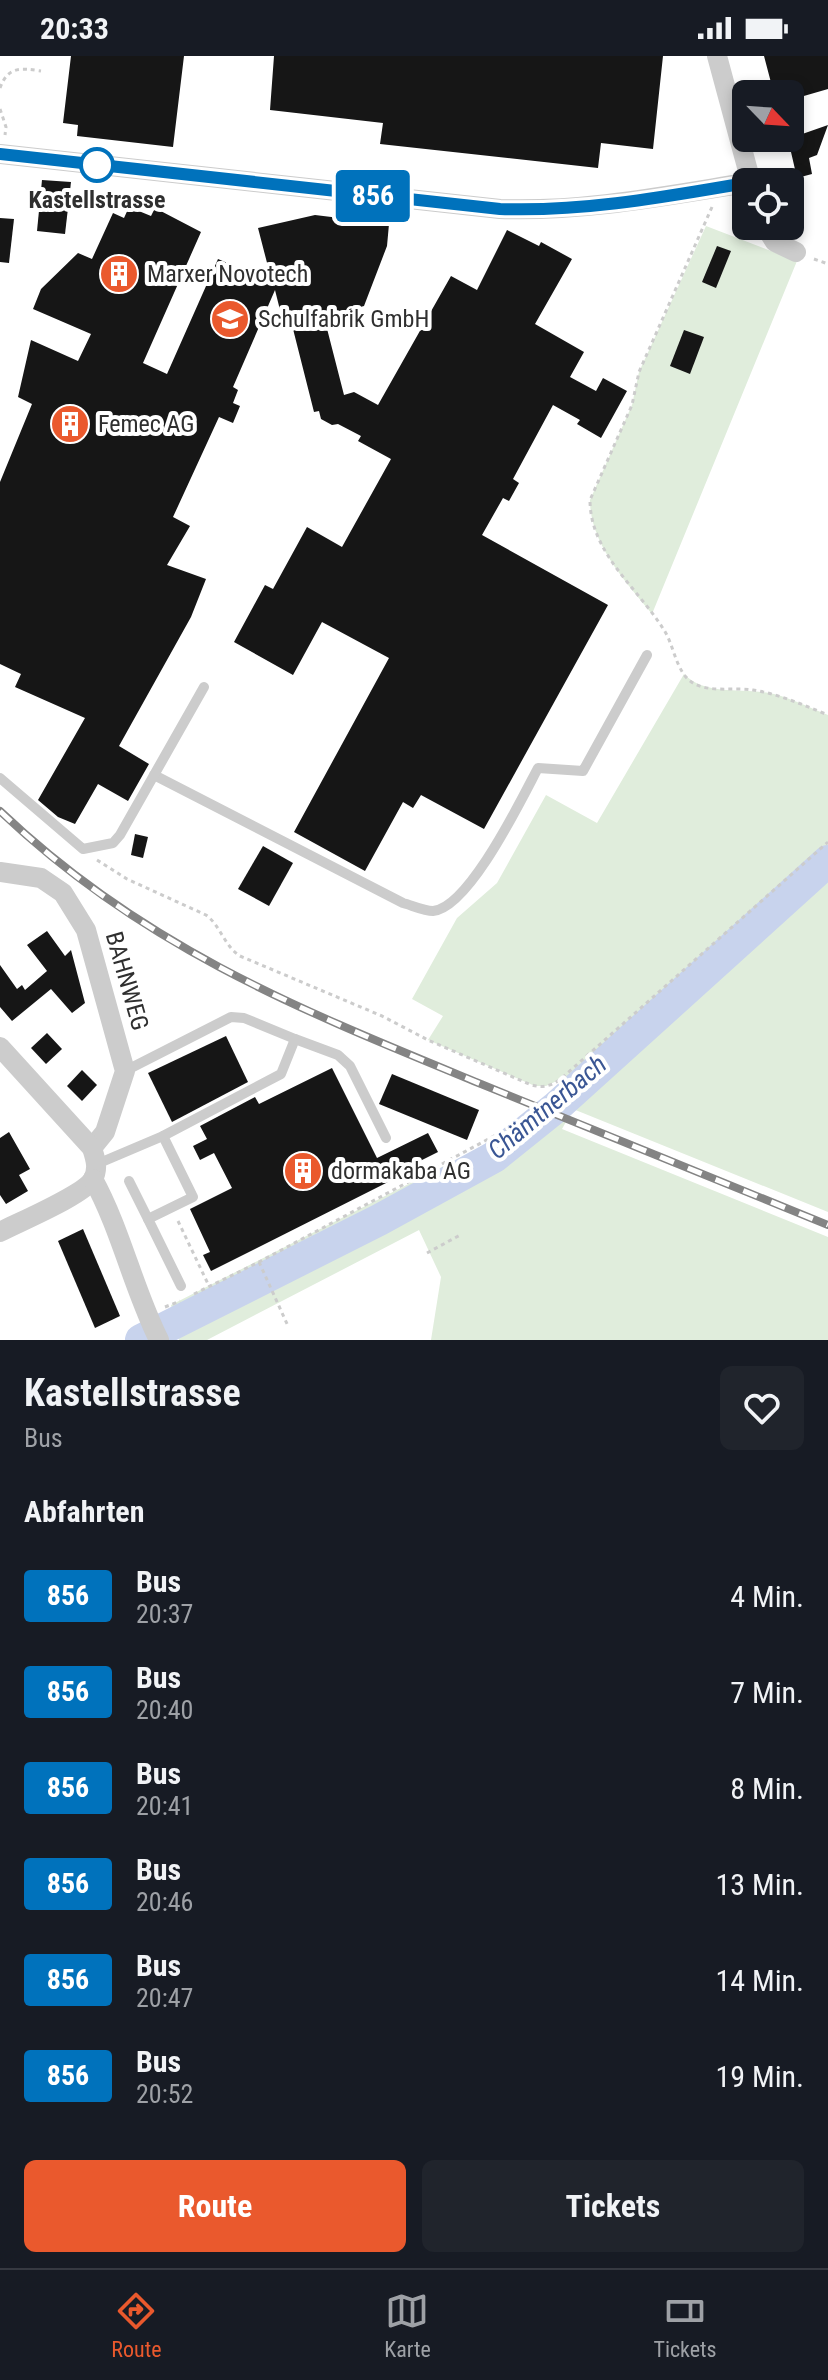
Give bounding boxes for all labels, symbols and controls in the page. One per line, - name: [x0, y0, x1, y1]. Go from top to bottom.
- text: 20:33: [40, 11, 109, 46]
- north arrow: [732, 80, 804, 152]
- map controls: [732, 80, 804, 240]
- marker: Kastellstrasse: [80, 148, 114, 182]
- button: locate: [732, 168, 804, 240]
- line badge: 856: [327, 170, 419, 222]
- text: 856: [352, 179, 394, 212]
- place label: Kastellstrasse: [29, 186, 165, 214]
- building icon: Marxer Novotech: [98, 253, 140, 295]
- place label: Marxer Novotech: [147, 260, 308, 288]
- school or university icon: Schulfabrik GmbH: [209, 298, 251, 340]
- place label: Schulfabrik GmbH: [258, 305, 429, 333]
- building icon: Femec AG: [49, 403, 91, 445]
- place label: Femec AG: [98, 410, 194, 438]
- street label: BAHNWEG: [100, 929, 154, 1033]
- water label: Chämtnerbach: [482, 1049, 612, 1165]
- building icon: dormakaba AG: [282, 1150, 324, 1192]
- place label: dormakaba AG: [331, 1157, 471, 1185]
- button: heart: [720, 1366, 804, 1450]
- text: Kastellstrasse: [24, 1371, 241, 1415]
- text: Bus: [24, 1423, 63, 1453]
- text: Abfahrten: [24, 1494, 144, 1529]
- text: Bus: [136, 1564, 181, 1599]
- text: 856: [47, 1579, 89, 1612]
- text: 4 Min.: [730, 1579, 804, 1614]
- text: 20:37: [136, 1599, 193, 1629]
- text: Bus: [136, 1660, 181, 1695]
- text: 856: [47, 1675, 89, 1708]
- text: 7 Min.: [730, 1675, 804, 1710]
- text: 20:40: [136, 1695, 193, 1725]
- text: Bus: [136, 1756, 181, 1791]
- text: 856: [47, 1771, 89, 1804]
- text: 8 Min.: [730, 1771, 804, 1806]
- text: 20:41: [136, 1791, 193, 1821]
- text: Bus: [136, 1852, 181, 1887]
- text: 856: [47, 1867, 89, 1900]
- text: 13 Min.: [716, 1867, 804, 1902]
- text: 20:46: [136, 1887, 193, 1917]
- text: Bus: [136, 1948, 181, 1983]
- text: 856: [47, 1963, 89, 1996]
- text: 14 Min.: [716, 1963, 804, 1998]
- text: 20:47: [136, 1983, 193, 2013]
- text: Bus: [136, 2044, 181, 2079]
- text: 856: [47, 2059, 89, 2092]
- text: 19 Min.: [716, 2059, 804, 2094]
- text: 20:52: [136, 2079, 193, 2109]
- button: Route: [24, 2160, 406, 2252]
- button: Tickets: [422, 2160, 804, 2252]
- tab: Route: [111, 2289, 162, 2362]
- tab: Karte: [384, 2289, 431, 2362]
- tab: Tickets: [653, 2289, 717, 2362]

